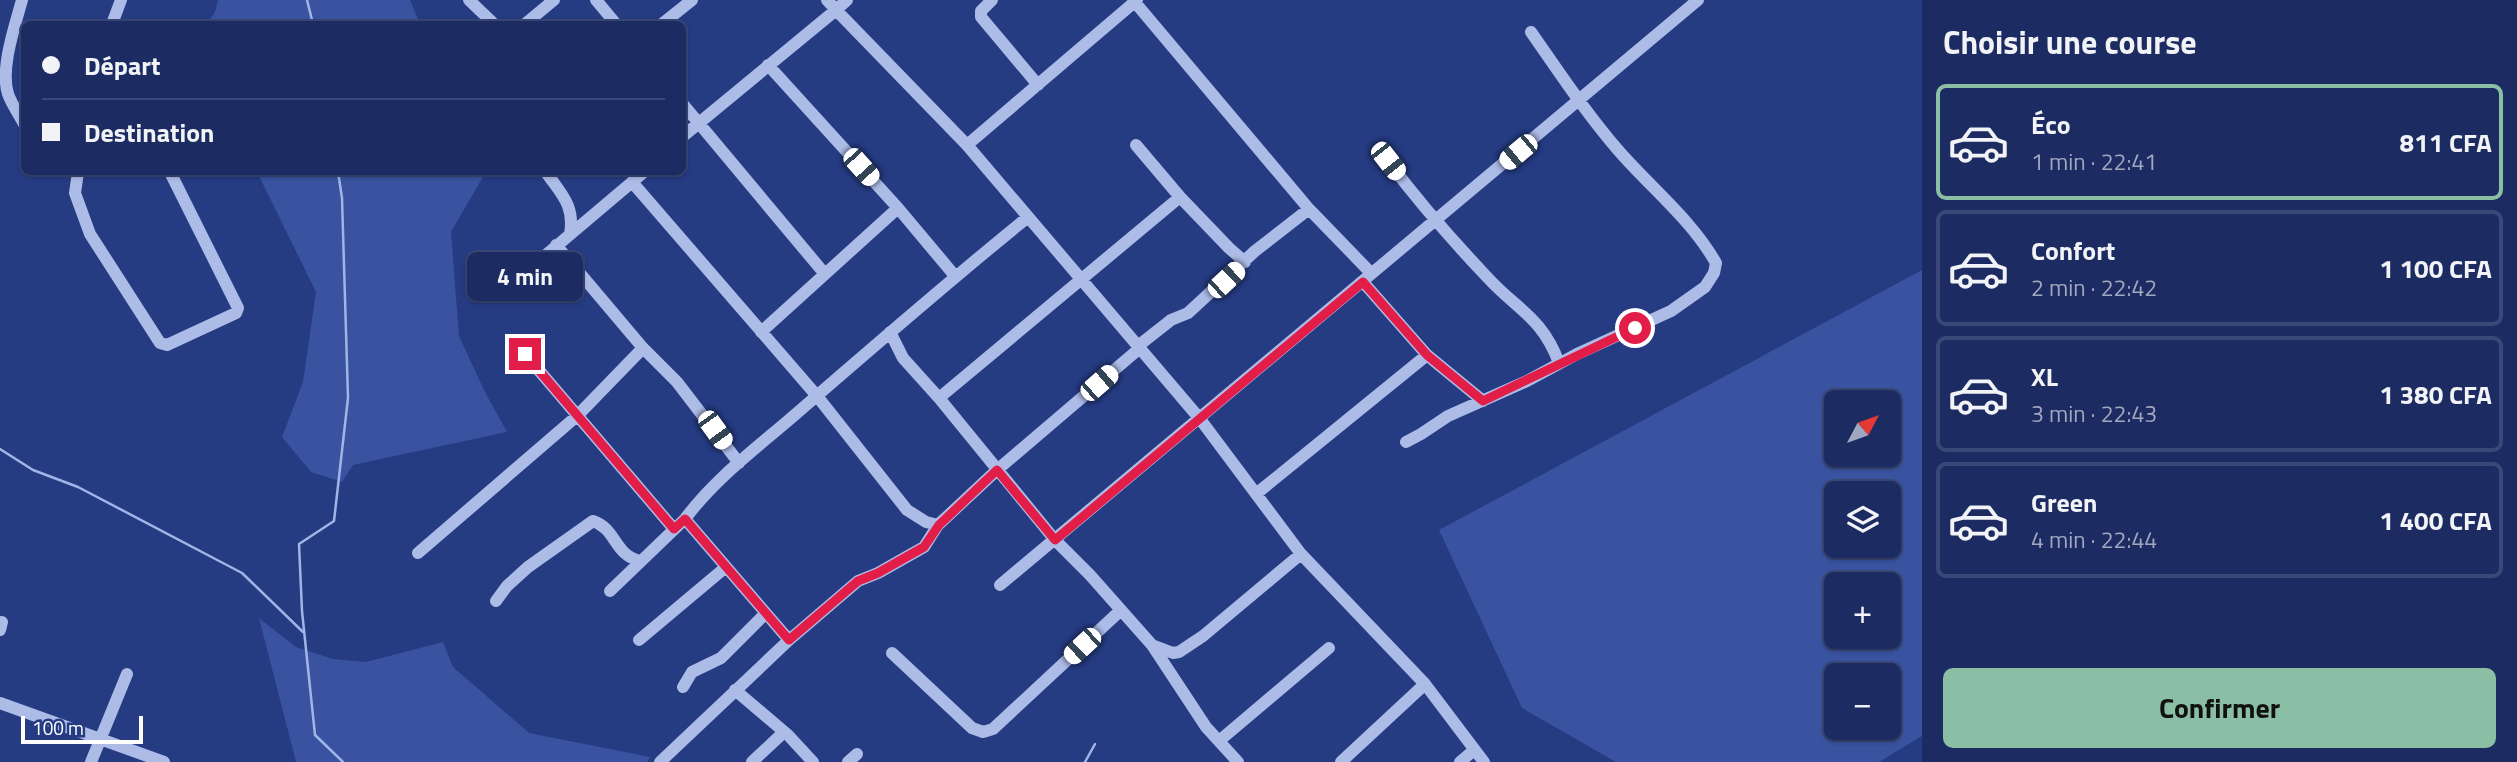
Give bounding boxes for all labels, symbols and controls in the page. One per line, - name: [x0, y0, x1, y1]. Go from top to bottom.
- text: Choisir une course: [1943, 18, 2197, 66]
- text: Départ: [84, 46, 160, 85]
- text: Éco: [2031, 105, 2071, 144]
- icon: car: [1947, 111, 2010, 174]
- text: Destination: [84, 113, 214, 152]
- text: 811 CFA: [2400, 123, 2492, 162]
- car: [1496, 130, 1541, 174]
- car: [1367, 138, 1410, 184]
- car: [840, 144, 883, 190]
- text: 1 min · 22:41: [2031, 144, 2157, 179]
- text: Confort: [2031, 231, 2115, 270]
- icon: car: [1947, 237, 2010, 300]
- text: 1 100 CFA: [2379, 249, 2492, 288]
- callout: 4 min: [467, 252, 583, 302]
- car: [1204, 258, 1249, 302]
- text: 4 min: [497, 259, 553, 294]
- text: 2 min · 22:42: [2031, 270, 2157, 305]
- route start: [1619, 312, 1651, 344]
- route end: [509, 338, 541, 370]
- text: XL: [2031, 357, 2058, 396]
- car: [1077, 361, 1122, 405]
- icon: car: [1947, 363, 2010, 426]
- text: 1 380 CFA: [2379, 375, 2492, 414]
- north arrow: [1824, 390, 1900, 467]
- map controls: [1824, 390, 1901, 740]
- text: 3 min · 22:43: [2031, 396, 2157, 431]
- car: [695, 407, 736, 453]
- button: layers: [1824, 481, 1901, 558]
- text: Green: [2031, 483, 2097, 522]
- icon: car: [1947, 489, 2010, 552]
- text: 1 400 CFA: [2379, 501, 2492, 540]
- text: 4 min · 22:44: [2031, 522, 2157, 557]
- button: +: [1824, 572, 1901, 649]
- car: [1060, 624, 1105, 668]
- button: −: [1824, 663, 1901, 740]
- button: Confirmer: [1943, 668, 2496, 748]
- scale bar: [21, 713, 144, 745]
- text: 100 m: [32, 713, 84, 742]

